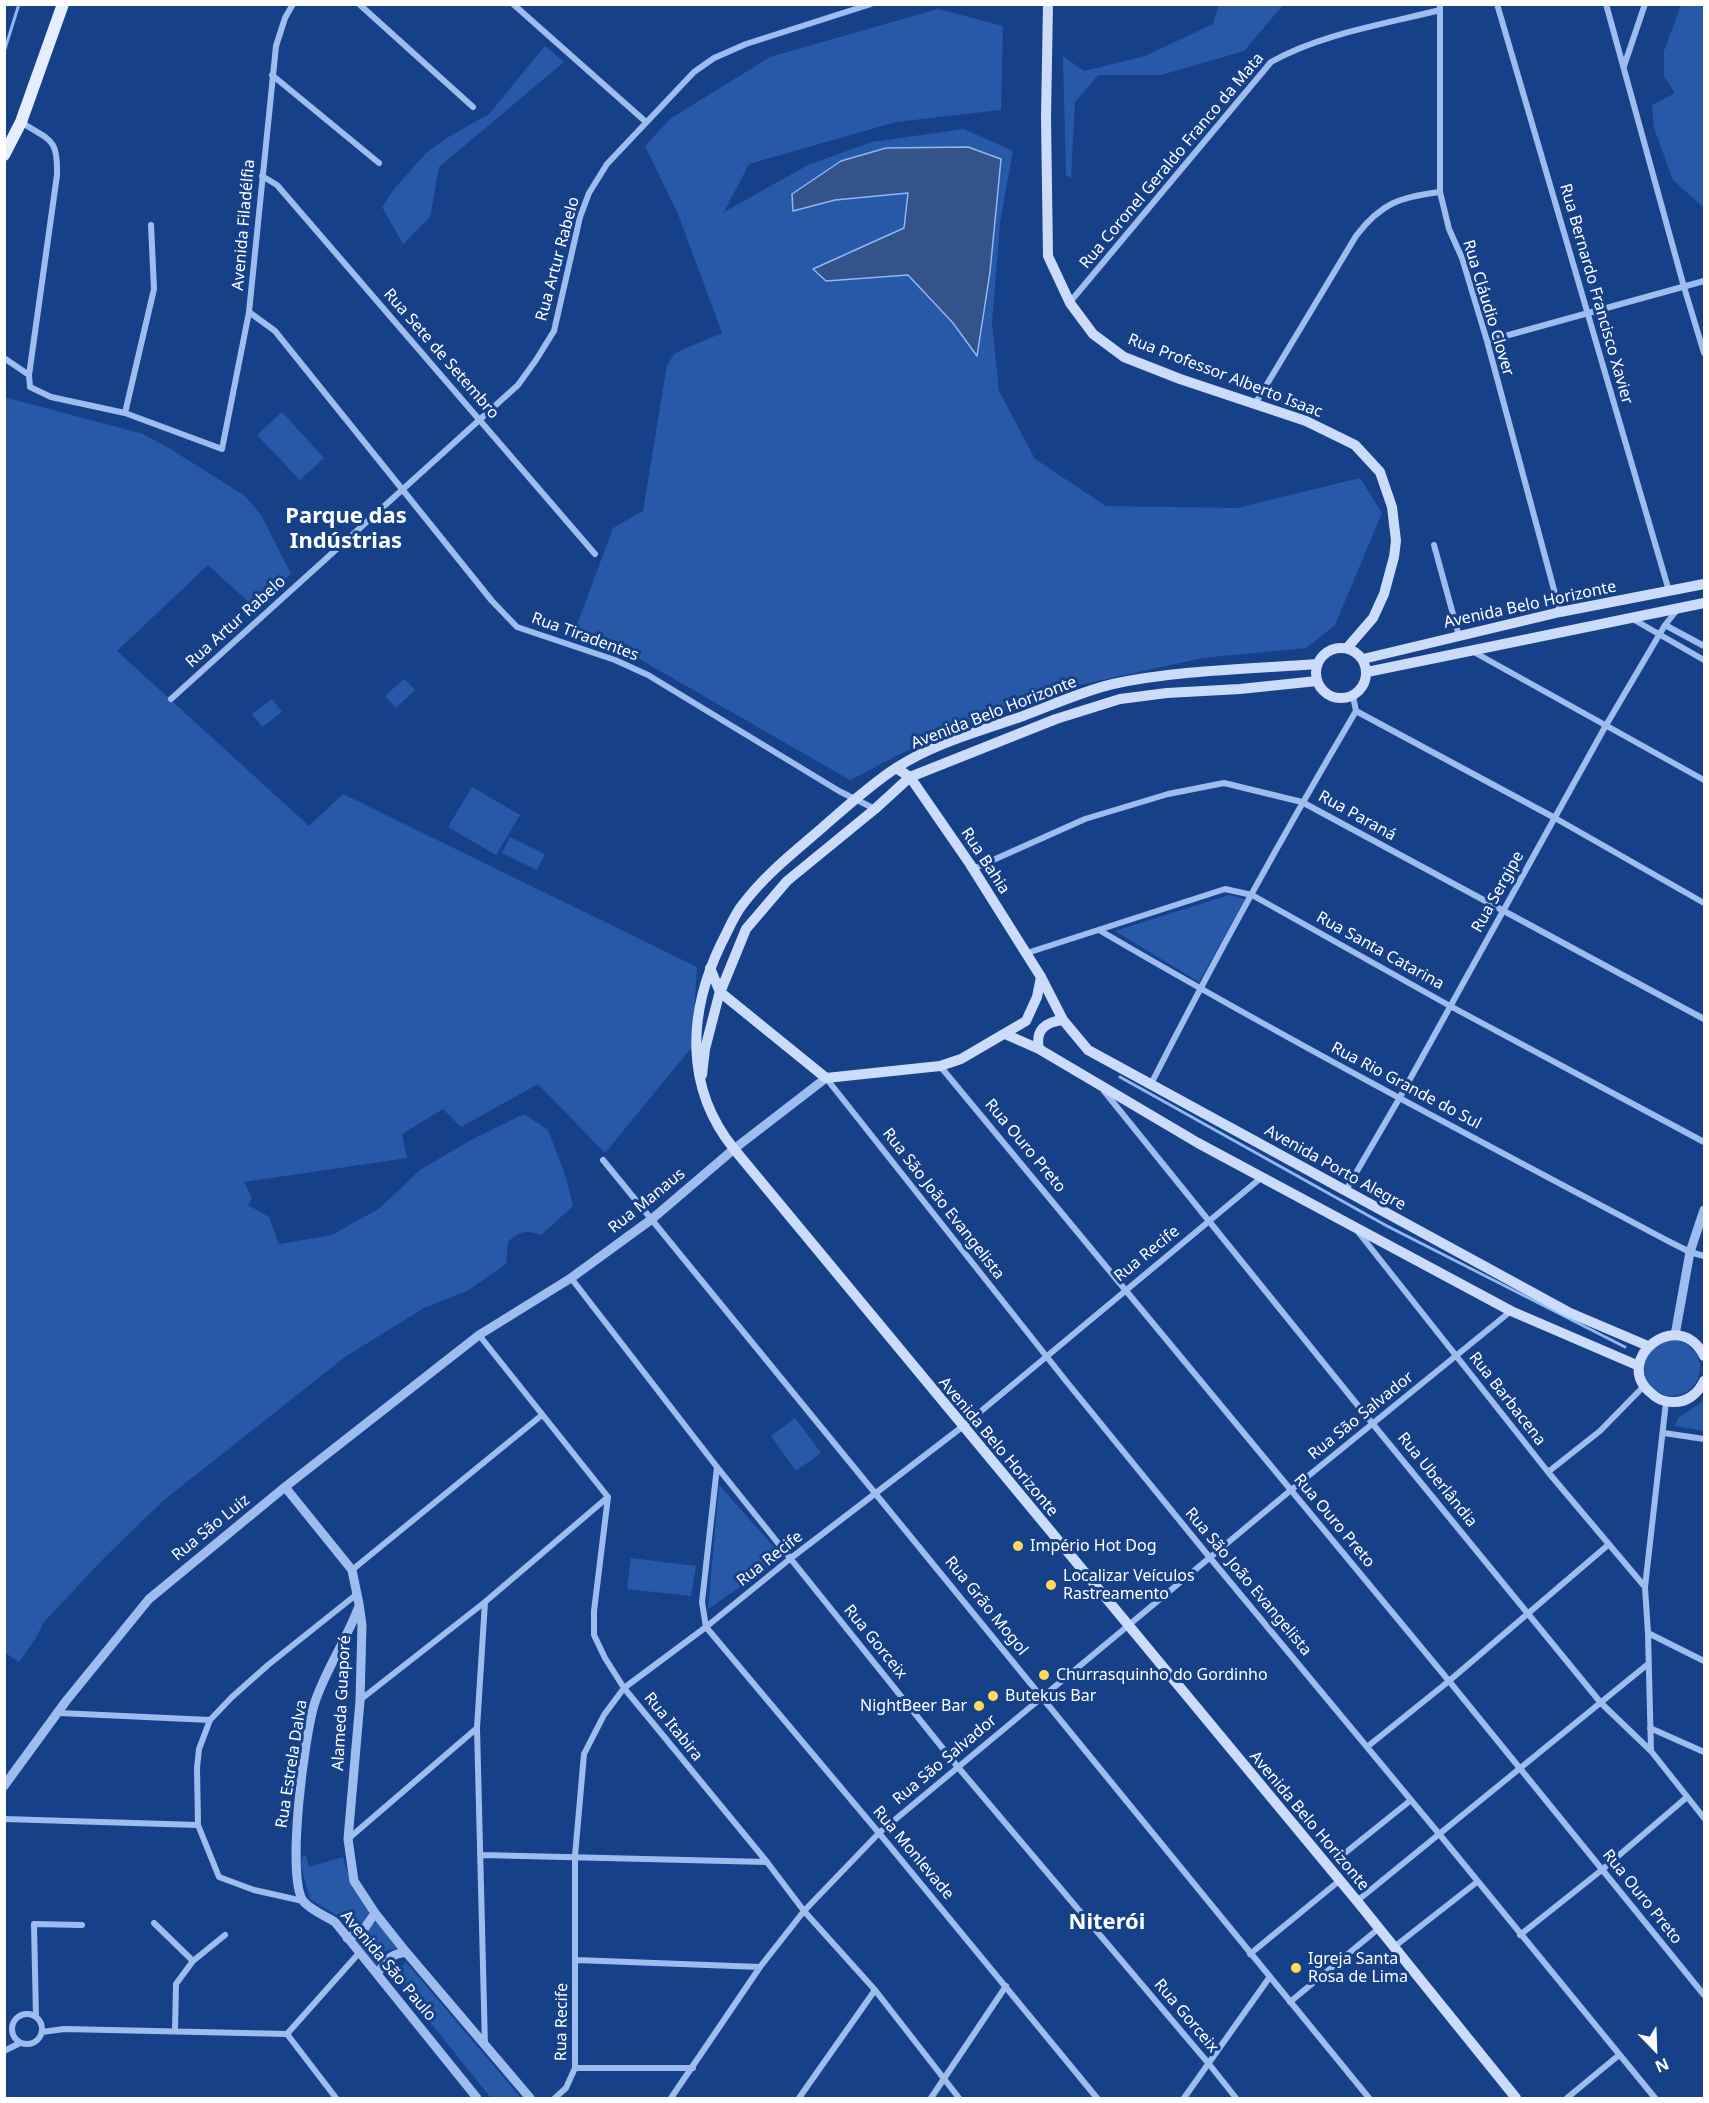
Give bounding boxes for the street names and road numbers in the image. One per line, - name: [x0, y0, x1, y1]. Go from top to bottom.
- street label: Rua Coronel Geraldo Franco da Mata: [1076, 49, 1268, 273]
- street label: Avenida Filadélfia: [229, 159, 259, 291]
- street label: Rua Bernardo Francisco Xavier: [1555, 182, 1637, 406]
- street label: Rua Artur Rabelo: [532, 195, 584, 323]
- street label: Rua Cláudio Clover: [1458, 238, 1518, 378]
- street label: Rua Sete de Setembro: [379, 285, 503, 423]
- street label: Rua Professor Alberto Isaac: [1125, 330, 1325, 422]
- street label: Rua Artur Rabelo: [182, 572, 290, 672]
- street label: Avenida Belo Horizonte: [1442, 577, 1618, 633]
- street label: Rua Tiradentes: [529, 609, 641, 665]
- street label: Avenida Belo Horizonte: [908, 673, 1080, 753]
- street label: Rua Paraná: [1315, 787, 1399, 845]
- street label: Rua Bahia: [956, 824, 1014, 898]
- street label: Rua Sergipe: [1468, 848, 1528, 936]
- street label: Rua Santa Catarina: [1313, 908, 1447, 994]
- street label: Rua Rio Grande do Sul: [1328, 1038, 1484, 1134]
- street label: Rua Ouro Preto: [980, 1095, 1070, 1197]
- street label: Avenida Porto Alegre: [1261, 1121, 1409, 1215]
- street label: Rua São João Evangelista: [878, 1124, 1008, 1284]
- street label: Rua Manaus: [605, 1164, 689, 1238]
- street label: Rua Recife: [1111, 1222, 1183, 1286]
- street label: Rua Barbacena: [1465, 1348, 1549, 1450]
- street label: Rua São Salvador: [1305, 1368, 1417, 1464]
- street label: Avenida Belo Horizonte: [934, 1373, 1062, 1521]
- street label: Rua Uberlândia: [1393, 1429, 1481, 1531]
- street label: Rua Ouro Preto: [1289, 1470, 1379, 1572]
- street label: Rua São Luiz: [168, 1491, 254, 1565]
- street label: Rua São João Evangelista: [1181, 1504, 1315, 1660]
- street label: Rua Recife: [733, 1527, 807, 1591]
- street label: Rua Grão Mogol: [940, 1553, 1032, 1659]
- street label: Rua Gorceix: [839, 1601, 911, 1683]
- street label: Alameda Guaporé: [329, 1635, 355, 1771]
- street label: Rua Itabira: [640, 1689, 706, 1765]
- street label: Rua Estrela Dalva: [272, 1698, 312, 1830]
- street label: Rua São Salvador: [889, 1711, 1001, 1809]
- street label: Avenida Belo Horizonte: [1245, 1747, 1373, 1895]
- street label: Rua Monlevade: [868, 1802, 958, 1904]
- street label: Rua Ouro Preto: [1598, 1846, 1686, 1948]
- street label: Avenida São Paulo: [336, 1907, 440, 2025]
- street label: Rua Gorceix: [1150, 1975, 1222, 2057]
- street label: Rua Recife: [552, 1983, 572, 2061]

